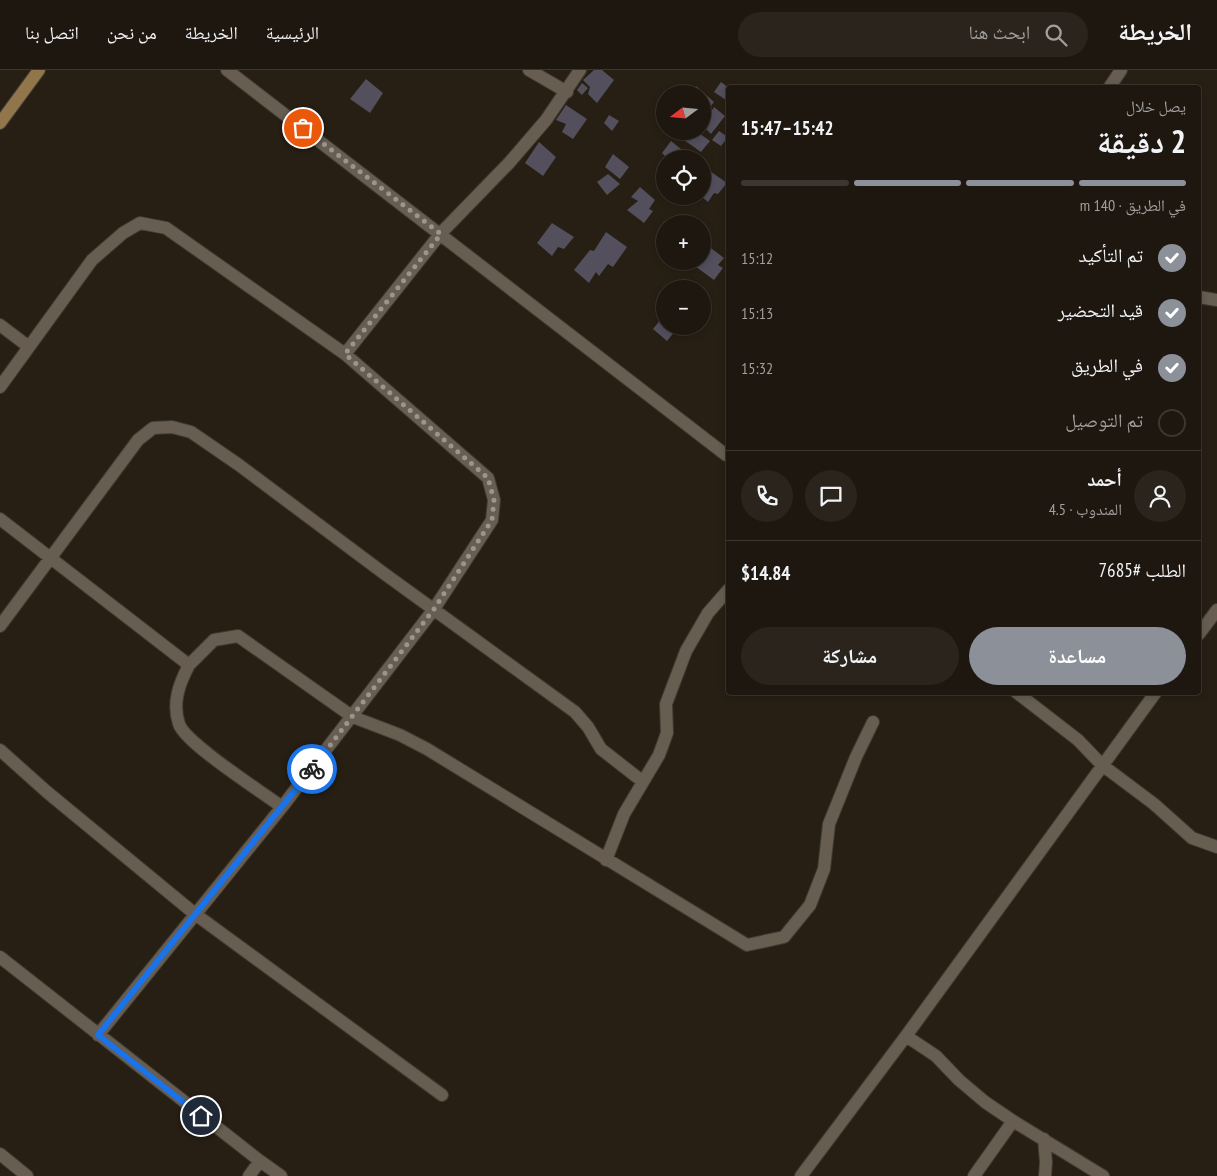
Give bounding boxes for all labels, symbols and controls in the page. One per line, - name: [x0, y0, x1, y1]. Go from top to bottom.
- search box: [738, 12, 1088, 57]
- text: الخريطة: [1118, 16, 1192, 47]
- text: ابحث هنا: [968, 20, 1030, 44]
- text: اتصل بنا: [25, 21, 79, 44]
- text: من نحن: [107, 21, 157, 44]
- text: الخريطة: [185, 21, 238, 44]
- text: الرئيسية: [266, 21, 319, 44]
- icon: search: [1042, 21, 1070, 49]
- north arrow: [656, 85, 711, 140]
- map controls: [656, 85, 711, 335]
- text: يصل خلال: [1126, 96, 1186, 116]
- pin: [282, 107, 324, 149]
- icon: bag: [289, 114, 317, 142]
- text: 15:42–15:47: [741, 116, 834, 140]
- text: 2 دقيقة: [1097, 120, 1186, 162]
- button: locate: [656, 150, 711, 205]
- text: في الطريق · 140 m: [1080, 195, 1186, 215]
- button: +: [656, 215, 711, 270]
- text: تم التأكيد: [1078, 243, 1143, 267]
- icon: check: [1158, 244, 1186, 272]
- text: 15:12: [741, 248, 773, 268]
- button: −: [656, 280, 711, 335]
- text: قيد التحضير: [1058, 298, 1143, 322]
- icon: check: [1158, 299, 1186, 327]
- text: 15:13: [741, 303, 773, 323]
- text: في الطريق: [1071, 353, 1143, 377]
- icon: check: [1158, 354, 1186, 382]
- text: 15:32: [741, 358, 773, 378]
- text: تم التوصيل: [1065, 408, 1143, 432]
- text: أحمد: [1087, 467, 1122, 491]
- button: phone: [741, 470, 793, 522]
- button: chat: [805, 470, 857, 522]
- button: person: [1134, 470, 1186, 522]
- text: المندوب · 4.5: [1049, 499, 1122, 519]
- text: الطلب #7685: [1099, 558, 1186, 582]
- text: $14.84: [741, 561, 790, 585]
- button: مشاركة: [741, 627, 959, 685]
- button: مساعدة: [969, 627, 1186, 685]
- courier: [287, 744, 337, 794]
- icon: bike: [298, 755, 326, 783]
- pin: [180, 1095, 222, 1137]
- icon: home: [187, 1102, 215, 1130]

